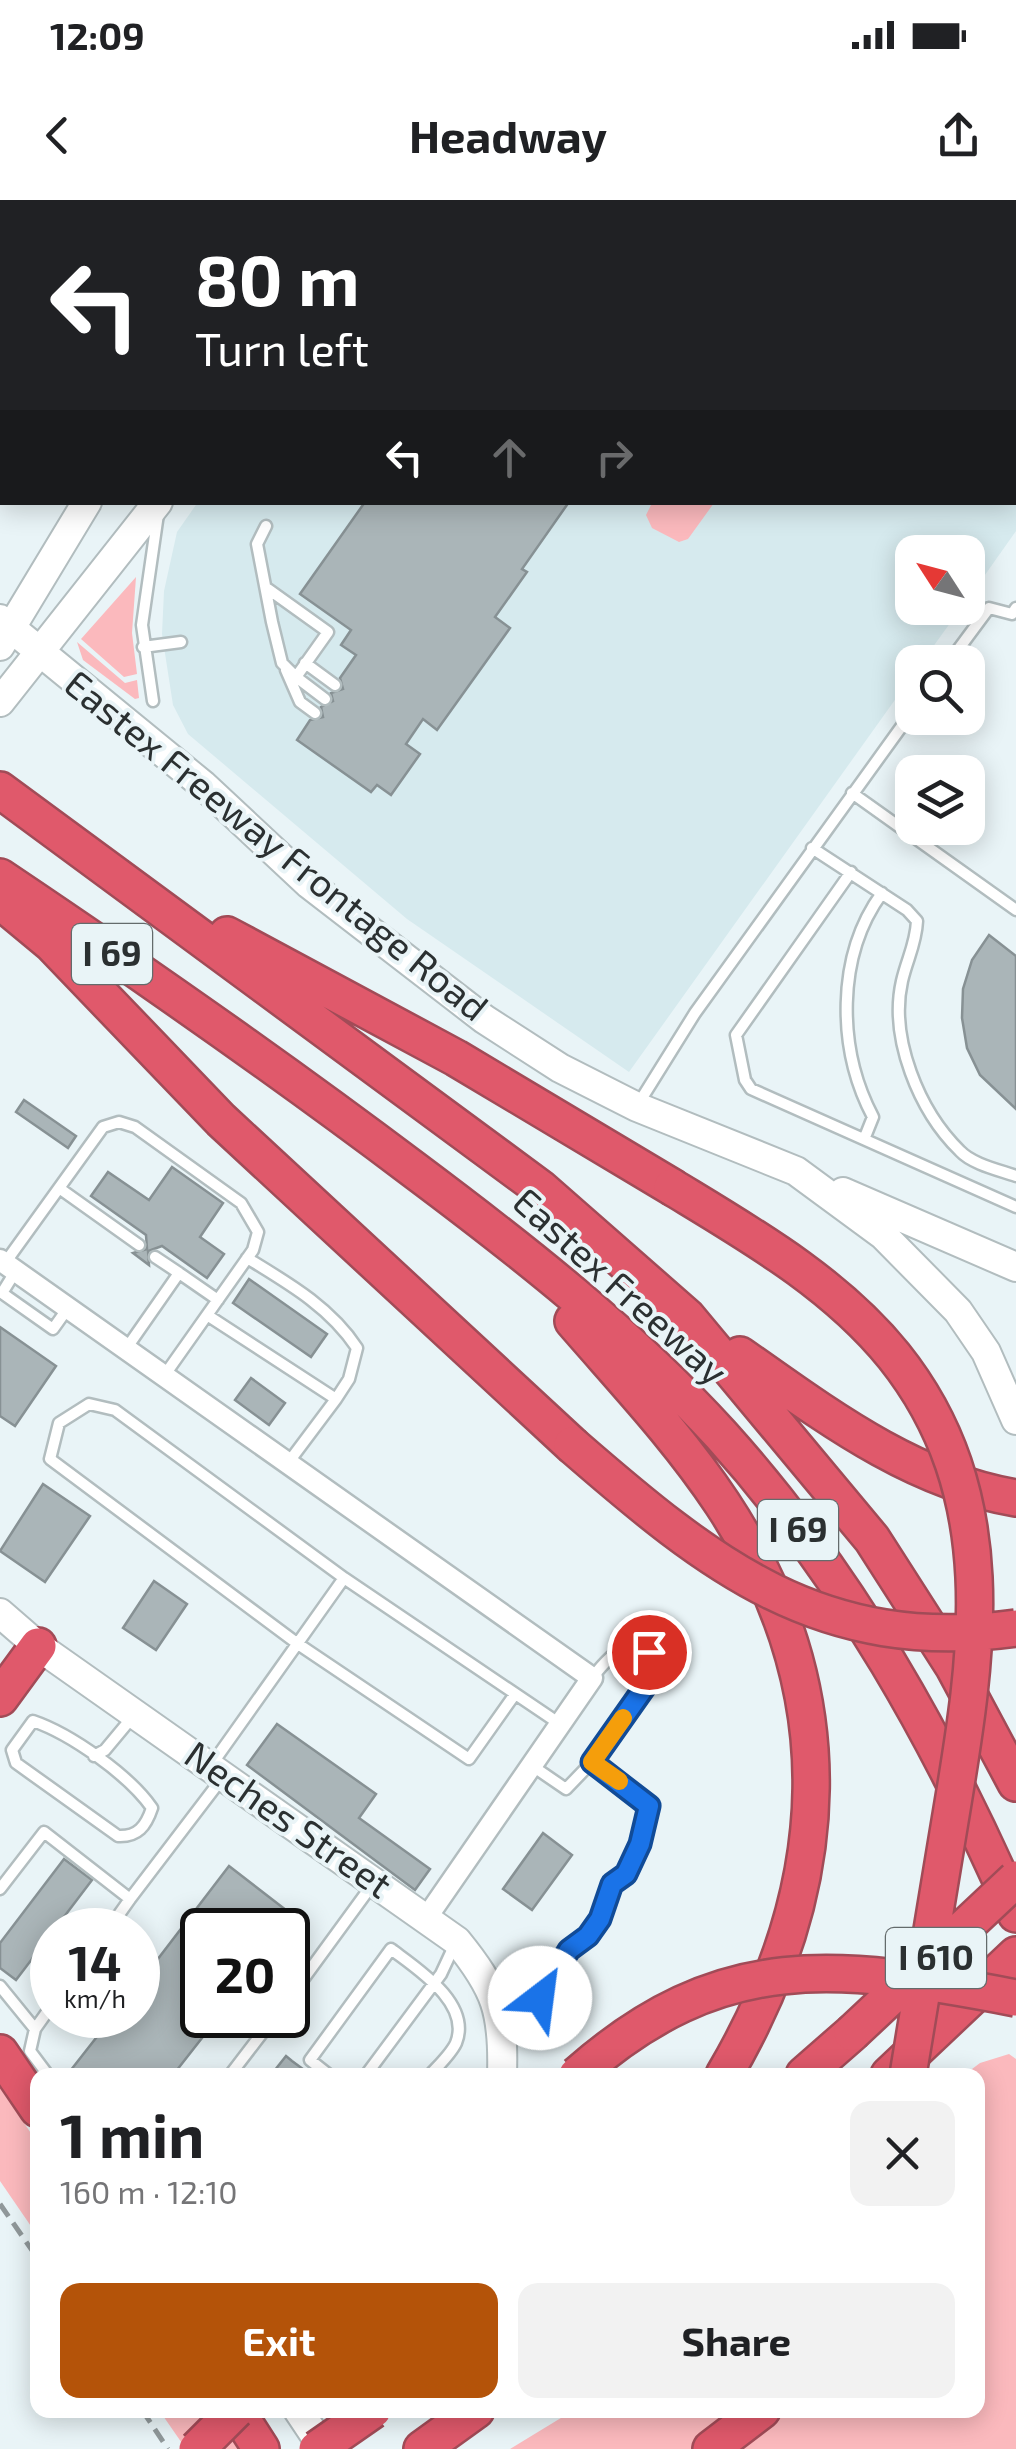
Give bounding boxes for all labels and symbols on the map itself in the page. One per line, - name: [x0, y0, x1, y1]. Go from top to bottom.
- north arrow: [895, 535, 985, 625]
- street label: Eastex Freeway Frontage Road: [56, 659, 498, 1029]
- road number: I 69: [72, 924, 152, 984]
- street label: Eastex Freeway: [505, 1177, 738, 1394]
- road number: I 69: [758, 1500, 838, 1560]
- pin: [607, 1610, 692, 1695]
- street label: Neches Street: [177, 1730, 401, 1907]
- speed limit sign: 20: [180, 1908, 310, 2038]
- road number: I 610: [886, 1928, 986, 1988]
- position arrow: [488, 1946, 592, 2050]

